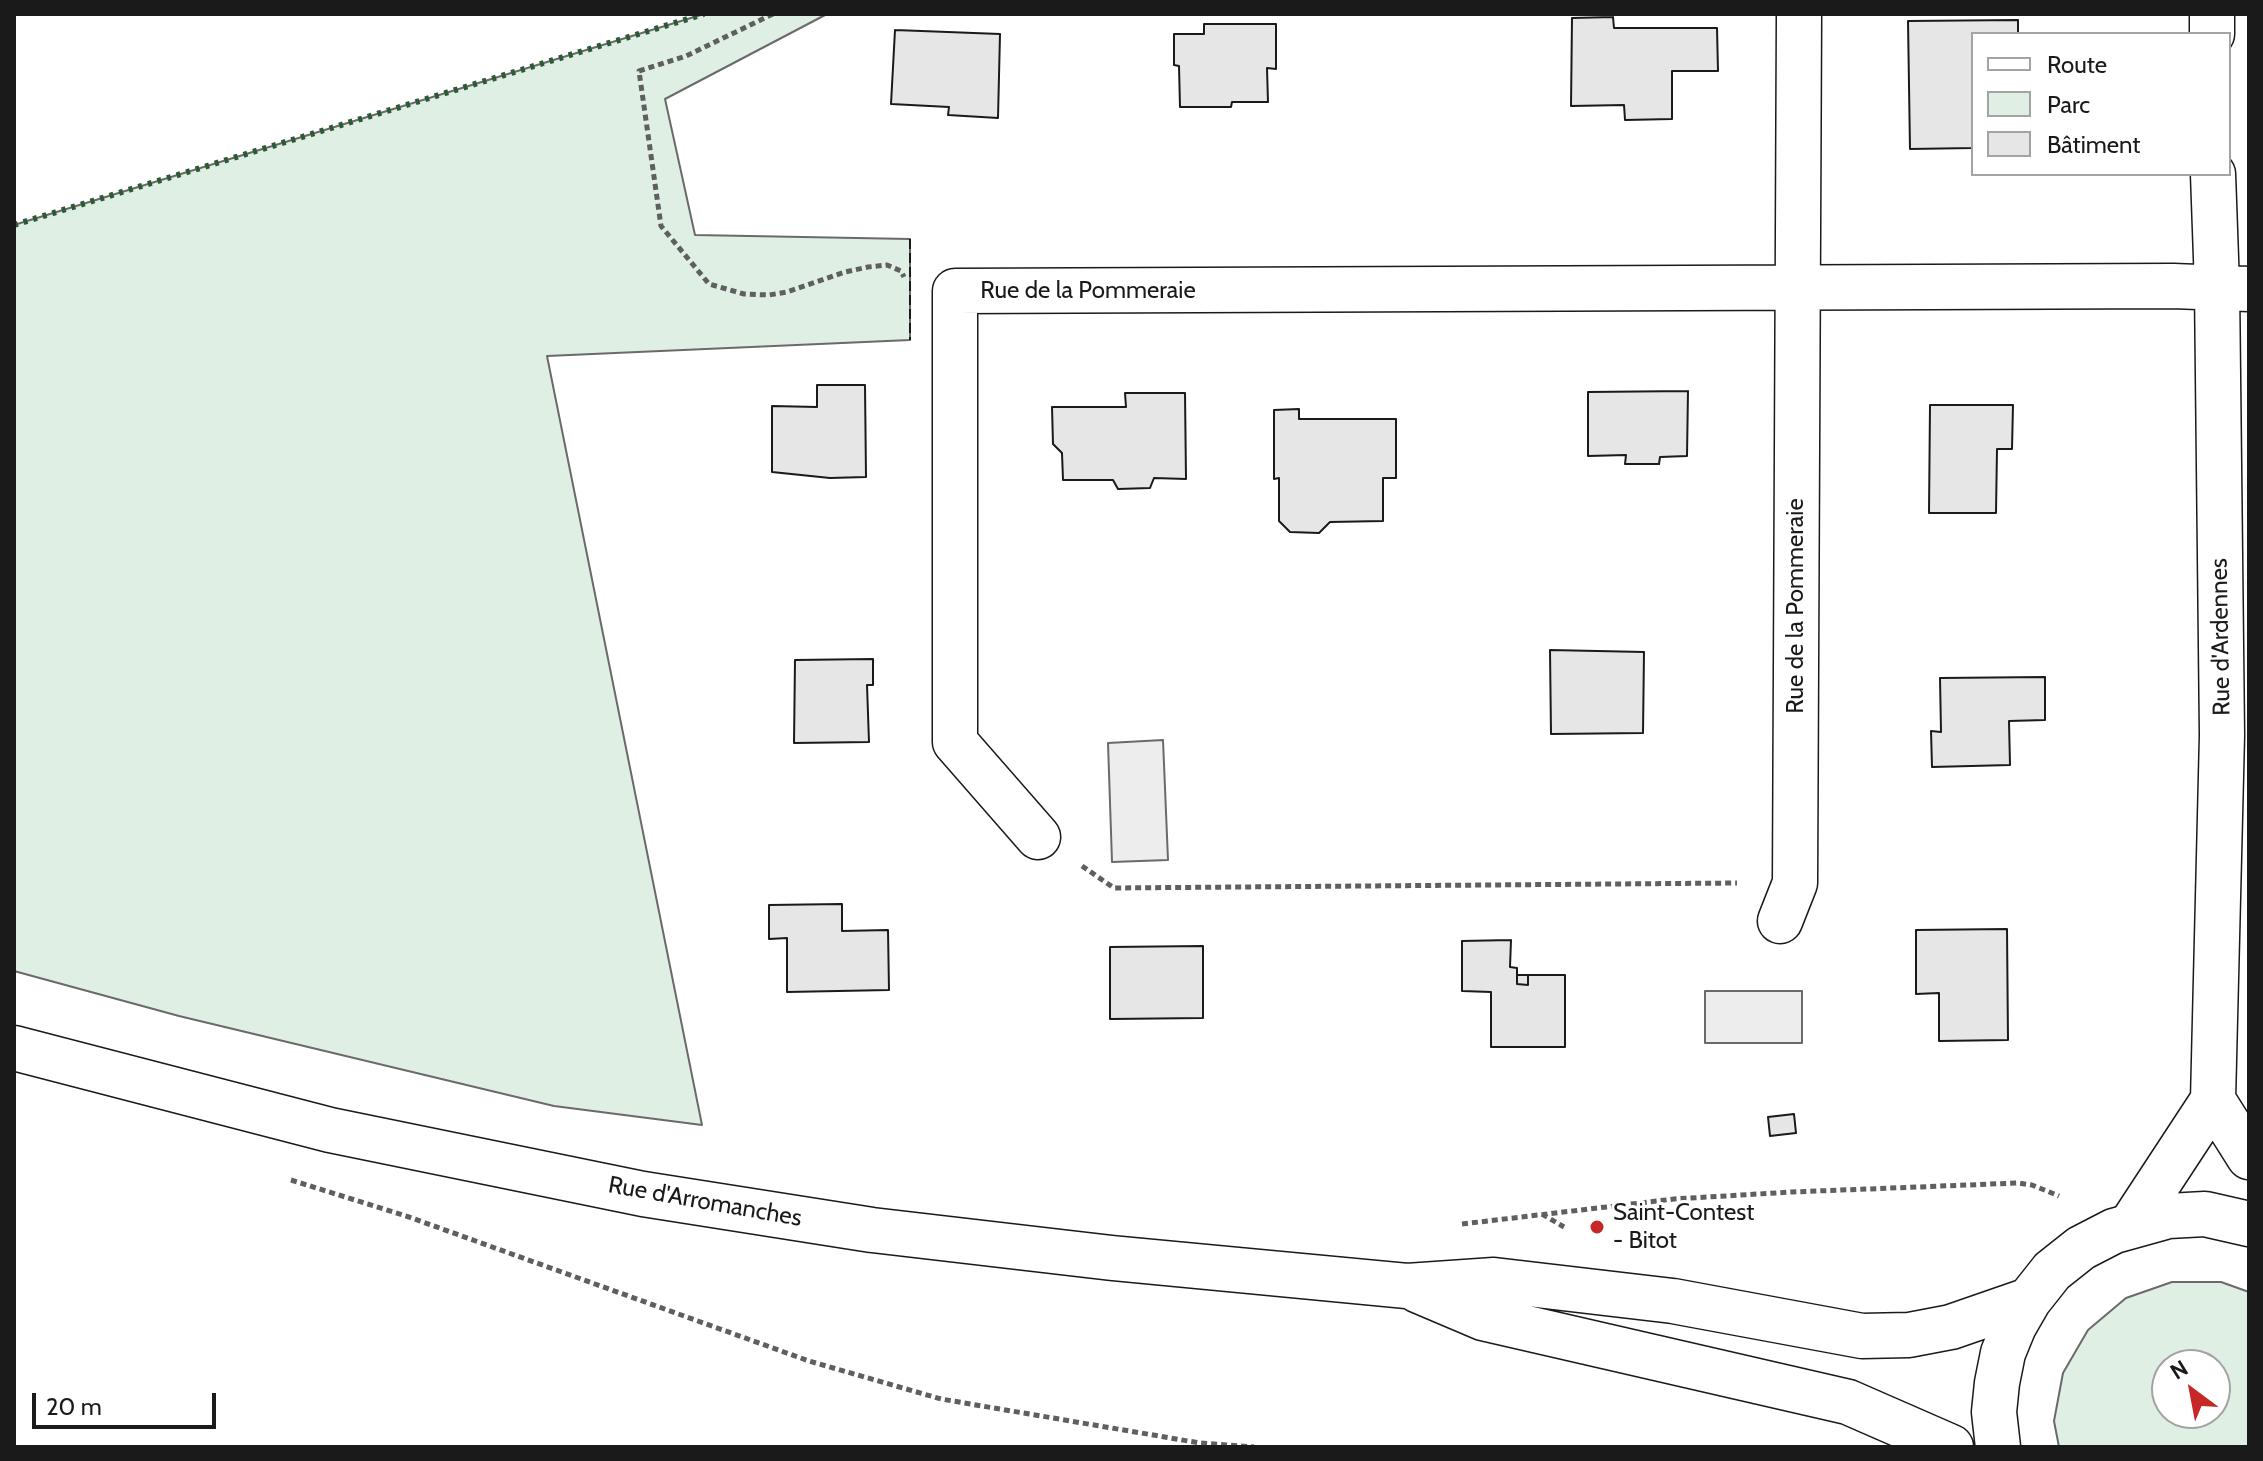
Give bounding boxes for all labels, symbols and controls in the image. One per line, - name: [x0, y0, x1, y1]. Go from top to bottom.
- legend: [1971, 32, 2231, 176]
- text: Route: [2047, 50, 2107, 79]
- text: Parc: [2047, 90, 2090, 119]
- text: Bâtiment: [2047, 130, 2140, 159]
- street label: Rue de la Pommeraie: [980, 277, 1196, 305]
- street label: Rue de la Pommeraie: [1782, 498, 1810, 714]
- street label: Rue d'Ardennes: [2205, 558, 2237, 716]
- street label: Rue d'Arromanches: [606, 1171, 804, 1233]
- place label: Saint-Contest - Bitot: [1613, 1199, 1754, 1255]
- marker: Saint-Contest - Bitot: [1588, 1218, 1606, 1236]
- north arrow: [2151, 1349, 2231, 1429]
- text: N: [2165, 1354, 2193, 1385]
- scale bar: [36, 1377, 220, 1427]
- text: 20 m: [46, 1392, 102, 1421]

